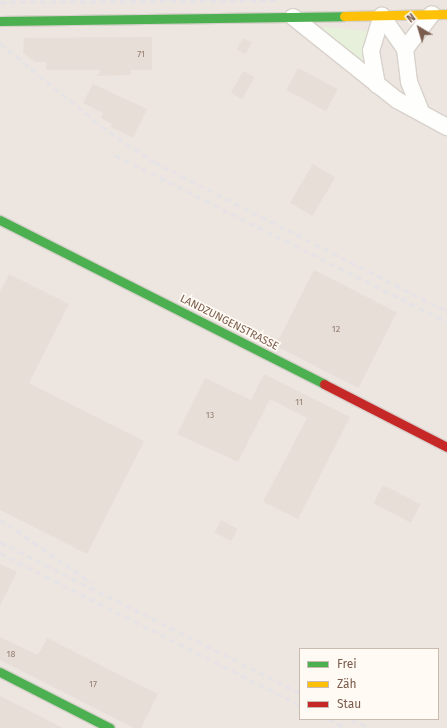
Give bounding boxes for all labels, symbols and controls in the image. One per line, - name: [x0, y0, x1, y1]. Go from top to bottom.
- north arrow: [399, 8, 439, 48]
- text: N: [404, 11, 418, 26]
- house number: 71: [137, 49, 145, 59]
- street label: LANDZUNGENSTRASSE: [177, 292, 281, 354]
- house number: 12: [332, 324, 340, 334]
- house number: 11: [295, 397, 303, 407]
- house number: 13: [206, 410, 214, 420]
- legend: [299, 648, 439, 720]
- house number: 18: [7, 649, 15, 659]
- text: Frei: [337, 657, 357, 671]
- text: Zäh: [337, 677, 357, 691]
- house number: 17: [89, 679, 97, 689]
- text: Stau: [337, 697, 361, 711]

